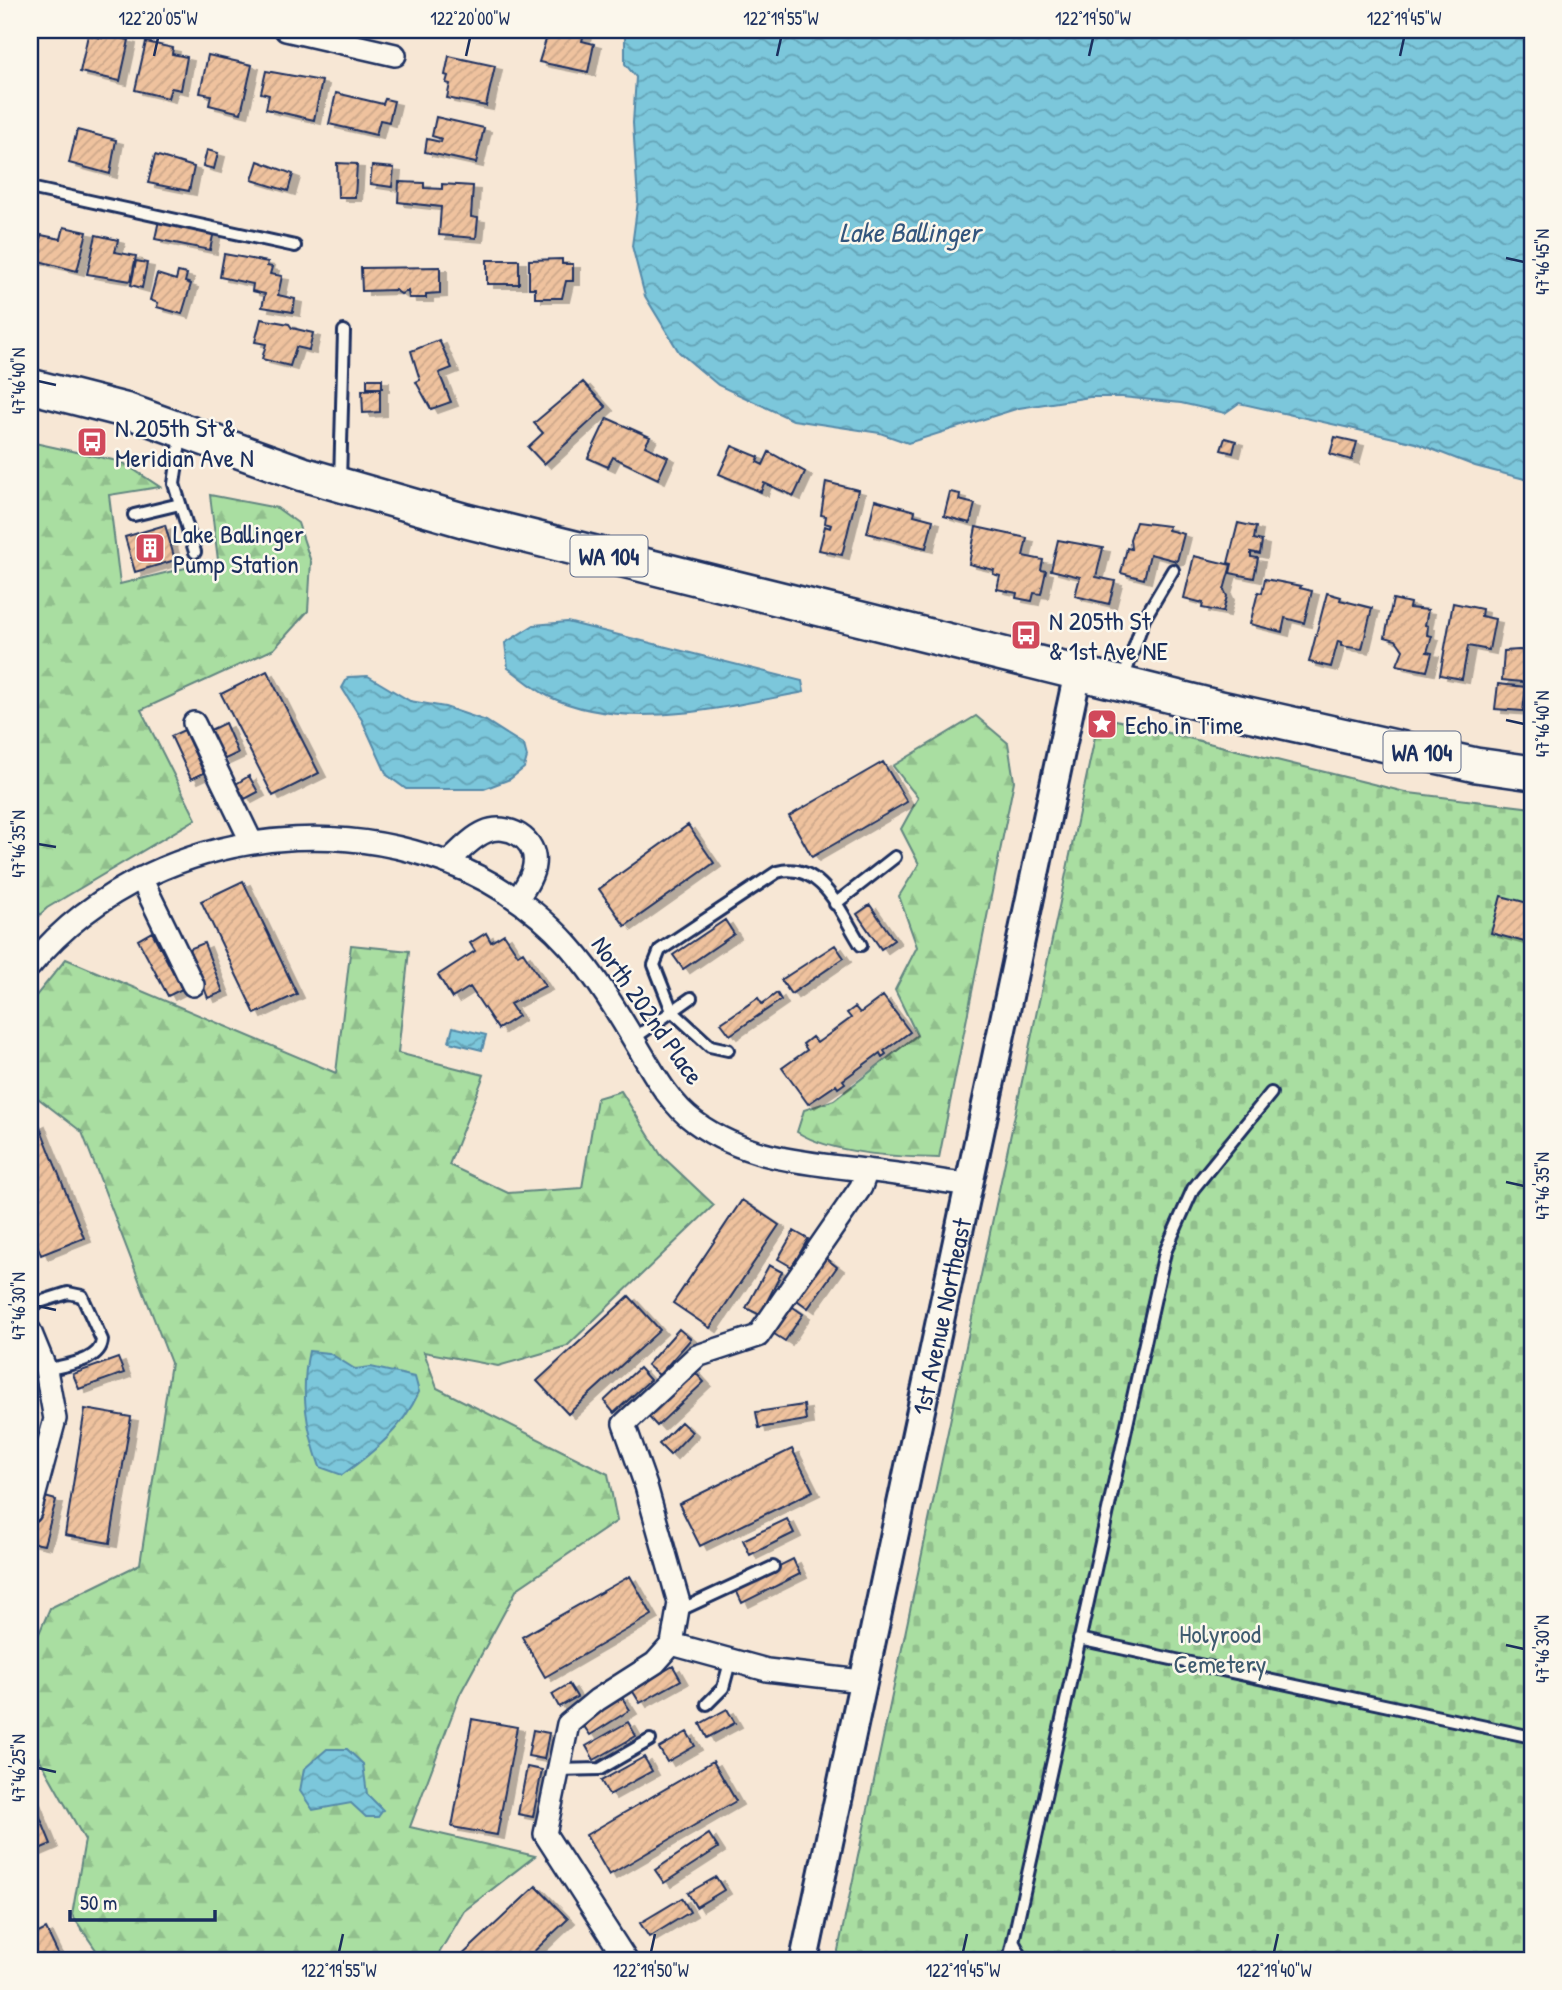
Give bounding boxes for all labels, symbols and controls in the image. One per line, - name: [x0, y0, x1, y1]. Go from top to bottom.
- text: 122°20'05"W: [118, 6, 198, 31]
- text: 122°20'00"W: [430, 6, 510, 31]
- text: 122°19'55"W: [743, 6, 819, 31]
- text: 122°19'50"W: [1055, 6, 1131, 31]
- text: 122°19'45"W: [1367, 6, 1441, 31]
- water label: Lake Ballinger: [839, 213, 984, 251]
- text: 47°46'45"N: [1530, 229, 1555, 295]
- text: 47°46'40"N: [6, 348, 31, 414]
- place label: N 205th St & Meridian Ave N: [115, 410, 254, 475]
- bus stop icon: N 205th St & Meridian Ave N: [75, 425, 109, 459]
- place label: Lake Ballinger Pump Station: [173, 516, 304, 581]
- building icon: Lake Ballinger Pump Station: [133, 531, 167, 565]
- road number: WA 104: [570, 536, 648, 576]
- place label: N 205th St & 1st Ave NE: [1049, 603, 1168, 668]
- bus stop icon: N 205th St & 1st Ave NE: [1009, 618, 1043, 652]
- text: 47°46'40"N: [1530, 691, 1555, 757]
- place icon: Echo in Time: [1085, 707, 1119, 741]
- place label: Echo in Time: [1125, 707, 1244, 742]
- road number: WA 104: [1384, 732, 1460, 772]
- text: 47°46'35"N: [6, 810, 31, 878]
- street label: North 202nd Place: [584, 929, 712, 1091]
- text: 47°46'35"N: [1530, 1152, 1555, 1220]
- street label: 1st Avenue Northeast: [903, 1214, 979, 1418]
- text: 47°46'30"N: [6, 1272, 31, 1340]
- text: 47°46'30"N: [1530, 1615, 1555, 1683]
- park label: Holyrood Cemetery: [1174, 1616, 1266, 1681]
- text: 47°46'25"N: [6, 1734, 31, 1802]
- scale bar: [70, 1878, 215, 1922]
- text: 50 m: [80, 1888, 117, 1917]
- text: 122°19'55"W: [301, 1958, 377, 1983]
- text: 122°19'50"W: [613, 1958, 689, 1983]
- text: 122°19'45"W: [926, 1958, 1000, 1983]
- text: 122°19'40"W: [1236, 1958, 1312, 1983]

